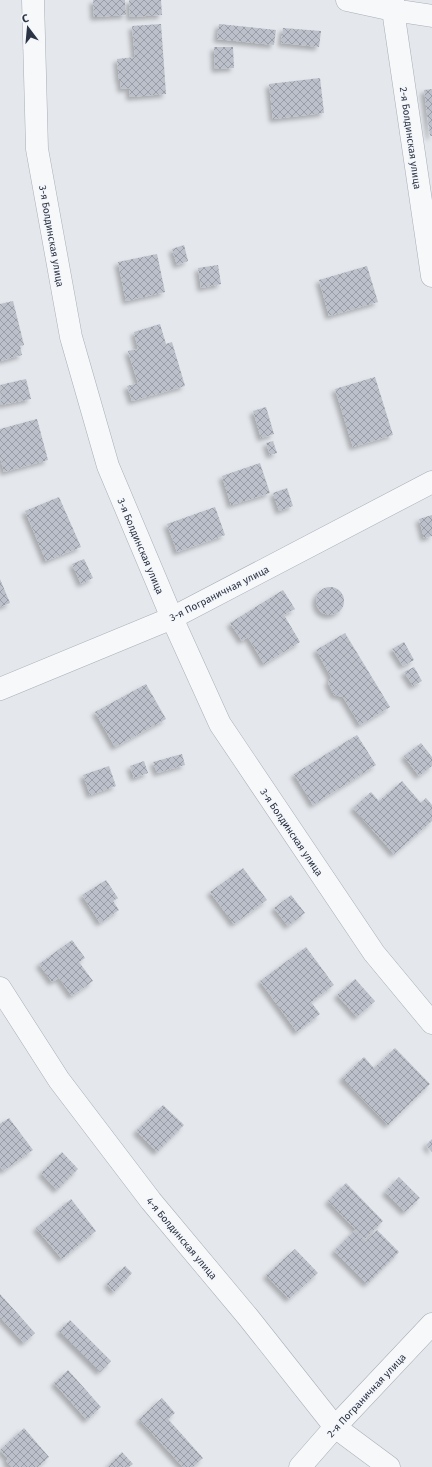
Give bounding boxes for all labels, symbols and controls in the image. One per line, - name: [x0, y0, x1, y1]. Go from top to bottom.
- north arrow: [8, 8, 48, 48]
- text: С: [21, 12, 31, 26]
- street label: 2-я Болдинская улица: [397, 86, 423, 190]
- street label: 3-я Болдинская улица: [36, 184, 66, 288]
- street label: 3-я Болдинская улица: [114, 497, 166, 596]
- street label: 3-я Пограничная улица: [168, 564, 271, 624]
- street label: 3-я Болдинская улица: [257, 786, 325, 879]
- street label: 4-я Болдинская улица: [143, 1195, 219, 1282]
- street label: 2-я Пограничная улица: [325, 1351, 409, 1440]

